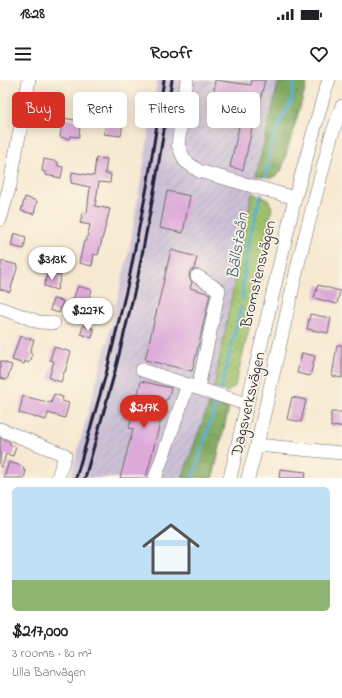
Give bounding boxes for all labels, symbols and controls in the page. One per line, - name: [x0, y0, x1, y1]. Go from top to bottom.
- text: 18:28: [20, 3, 45, 25]
- text: Roofr: [150, 41, 192, 67]
- icon: menu: [12, 43, 34, 65]
- icon: heart: [308, 43, 330, 65]
- chip: Buy: [12, 92, 65, 128]
- chip: Rent: [73, 92, 127, 128]
- chip: Filters: [135, 92, 199, 128]
- chip: New: [207, 92, 260, 128]
- water label: Bällstaån: [220, 210, 256, 281]
- street label: Bromstensvägen: [235, 218, 283, 331]
- pin: $313K: [24, 247, 80, 281]
- text: $313K: [37, 250, 67, 269]
- pin: $227K: [60, 298, 116, 332]
- text: $227K: [72, 301, 104, 320]
- street label: Dagsverksvägen: [225, 349, 273, 459]
- pin: $217K: [116, 395, 172, 429]
- text: $217K: [129, 398, 159, 417]
- icon: home: [135, 513, 207, 585]
- text: $217,000: [12, 619, 68, 644]
- text: 3 rooms · 80 m²: [12, 644, 92, 663]
- text: Lilla Banvägen: [12, 663, 86, 682]

